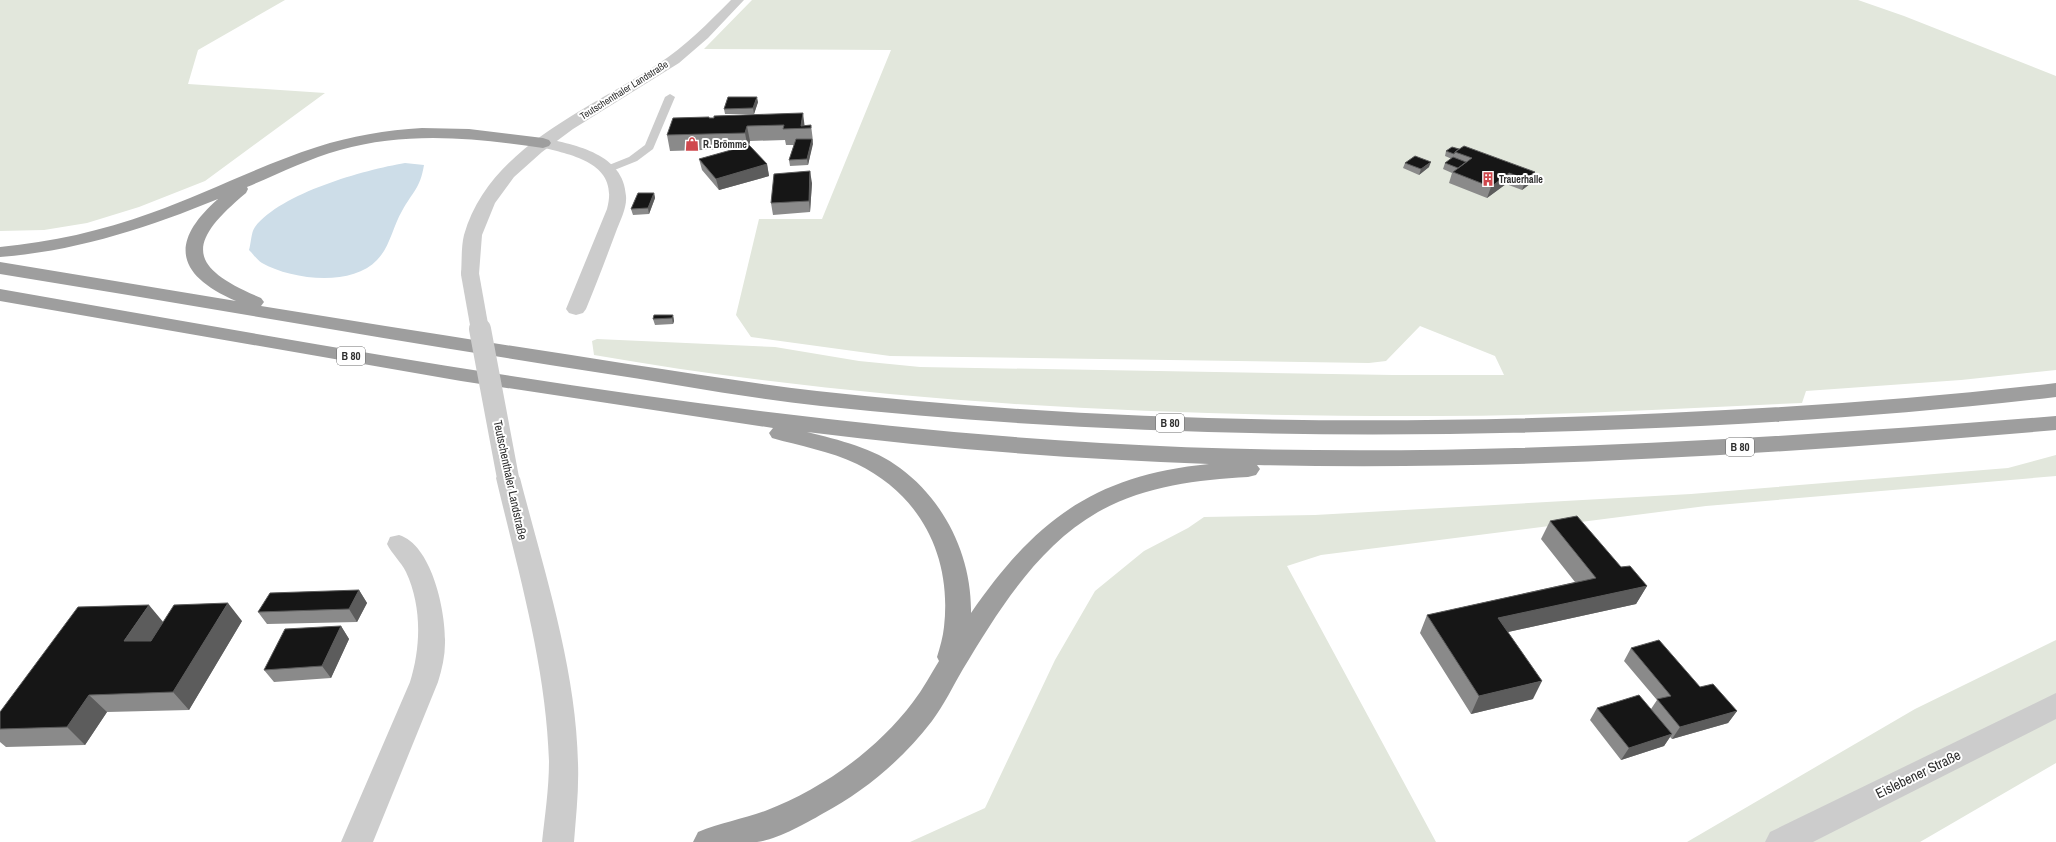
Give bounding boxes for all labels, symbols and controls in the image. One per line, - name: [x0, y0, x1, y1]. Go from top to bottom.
- street label: Teutschenthaler Landstraße: [577, 57, 671, 122]
- shop icon: R. Brömme: [684, 136, 700, 152]
- place label: R. Brömme: [703, 138, 747, 151]
- building icon: Trauerhalle: [1480, 171, 1496, 187]
- place label: Trauerhalle: [1499, 173, 1543, 186]
- road number: B 80: [337, 347, 365, 365]
- road number: B 80: [1156, 414, 1184, 432]
- street label: Teutschenthaler Landstraße: [489, 419, 531, 541]
- road number: B 80: [1726, 438, 1754, 456]
- street label: Eislebener Straße: [1872, 746, 1964, 802]

